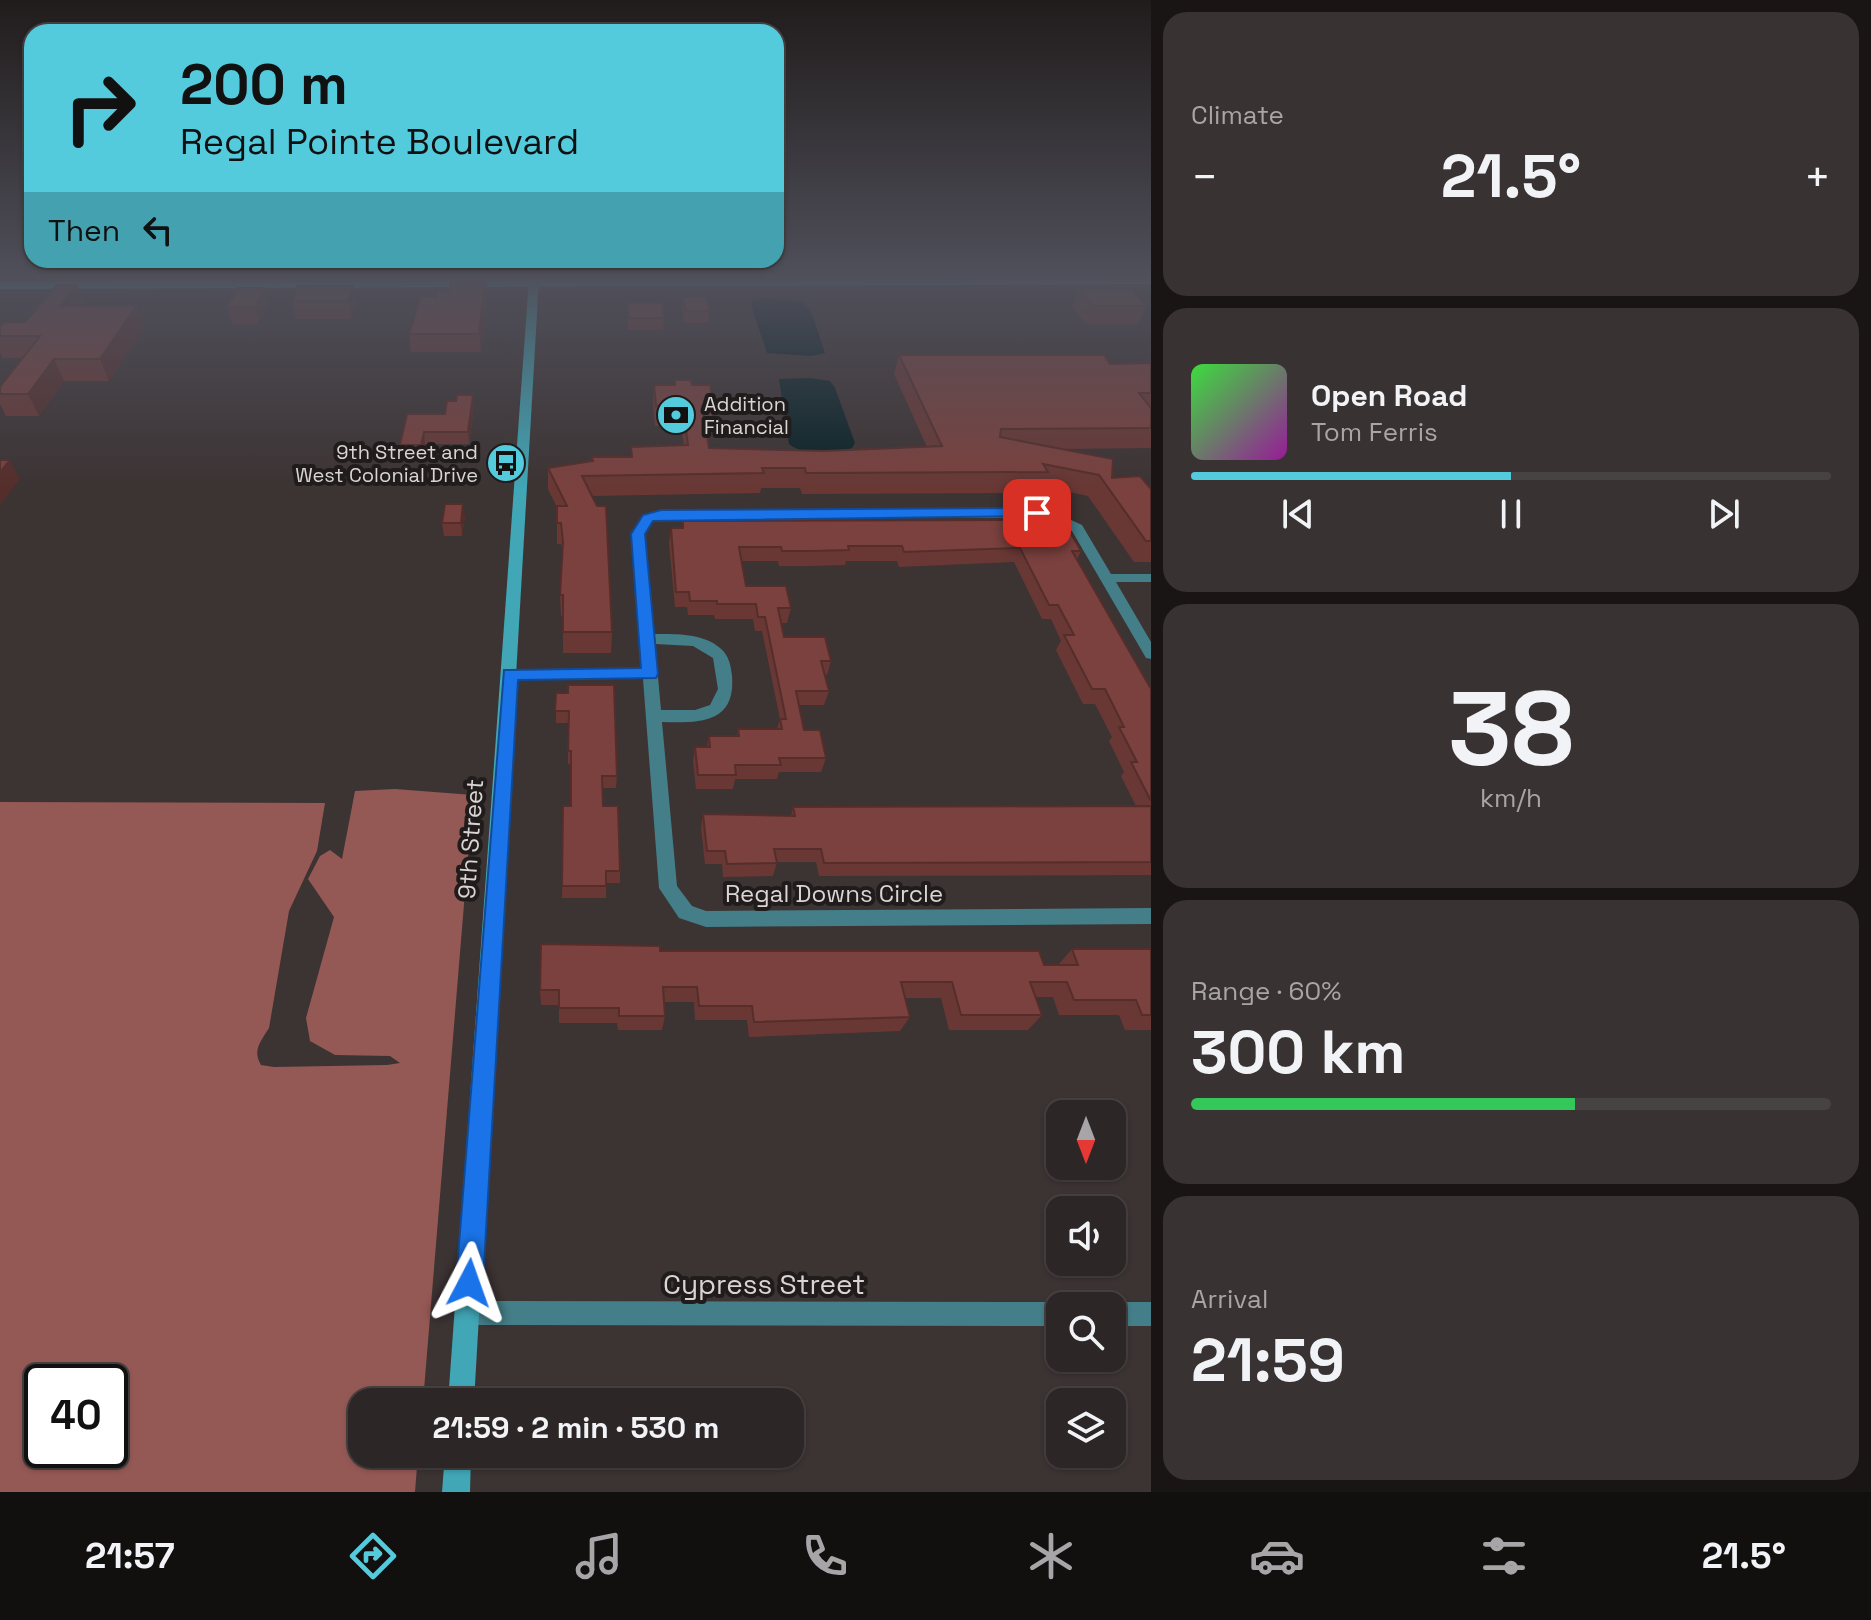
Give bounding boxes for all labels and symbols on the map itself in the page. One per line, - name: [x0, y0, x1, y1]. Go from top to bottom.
- place label: Addition Financial: [704, 391, 789, 440]
- bank icon: Addition Financial: [655, 394, 697, 436]
- place label: 9th Street and West Colonial Drive: [295, 439, 478, 488]
- bus stop icon: 9th Street and West Colonial Drive: [485, 442, 527, 484]
- pin: [1003, 479, 1071, 547]
- street label: 9th Street: [451, 778, 490, 900]
- street label: Regal Downs Circle: [725, 878, 943, 909]
- north arrow: [1046, 1100, 1126, 1180]
- position arrow: [427, 1241, 511, 1325]
- street label: Cypress Street: [663, 1266, 865, 1302]
- speed limit sign: 40: [24, 1364, 128, 1468]

